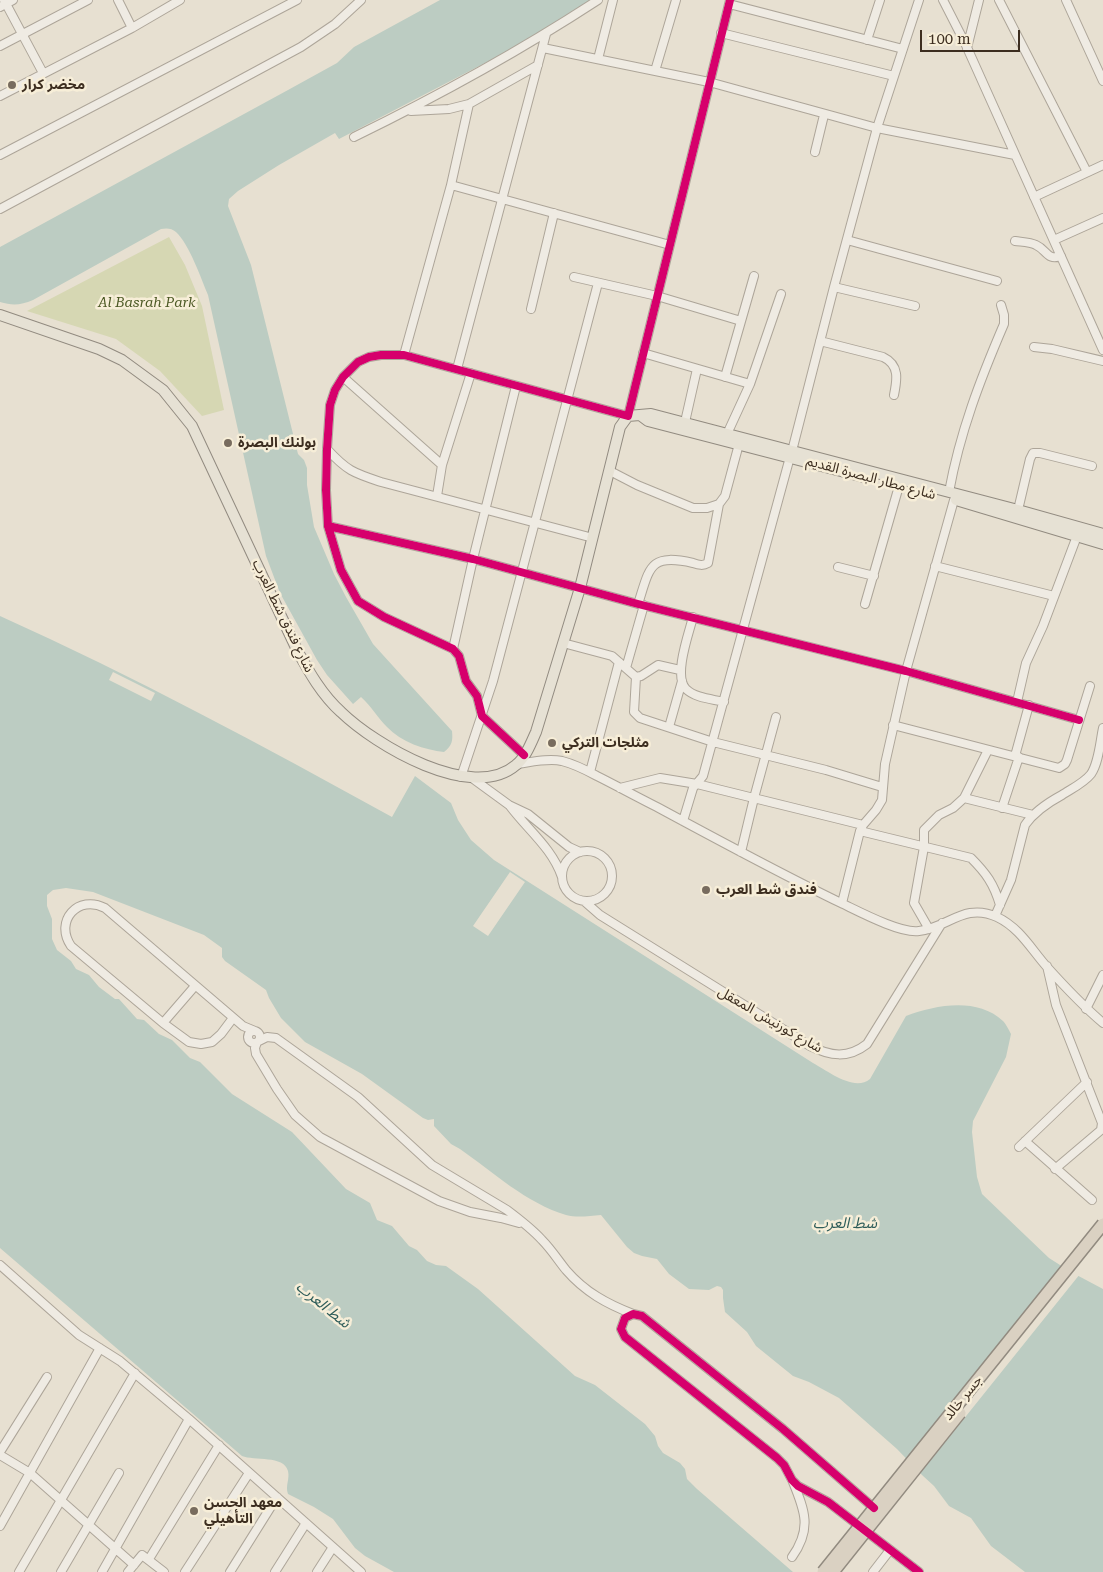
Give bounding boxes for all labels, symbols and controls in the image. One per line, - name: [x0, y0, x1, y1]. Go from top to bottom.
- scale bar: [923, 20, 1023, 52]
- text: 100 m: [928, 30, 971, 48]
- place label: مخضر كرار: [22, 77, 85, 93]
- marker: مخضر كرار: [6, 79, 18, 91]
- park label: Al Basrah Park: [98, 295, 196, 311]
- place label: بولنك البصرة: [238, 435, 316, 451]
- marker: بولنك البصرة: [222, 437, 234, 449]
- street label: شارع مطار البصرة القديم: [804, 453, 938, 503]
- street label: شارع فندق شط العرب: [248, 557, 318, 675]
- place label: مثلجات التركي: [562, 735, 649, 751]
- marker: مثلجات التركي: [546, 737, 558, 749]
- place label: فندق شط العرب: [716, 882, 817, 898]
- marker: فندق شط العرب: [700, 884, 712, 896]
- street label: شارع كورنيش المعقل: [715, 983, 825, 1057]
- water label: شط العرب: [813, 1215, 877, 1233]
- water label: شط العرب: [292, 1278, 354, 1332]
- street label: جسر خالد: [940, 1372, 986, 1424]
- place label: معهد الحسن التأهيلي: [204, 1495, 282, 1528]
- marker: معهد الحسن التأهيلي: [188, 1505, 200, 1517]

